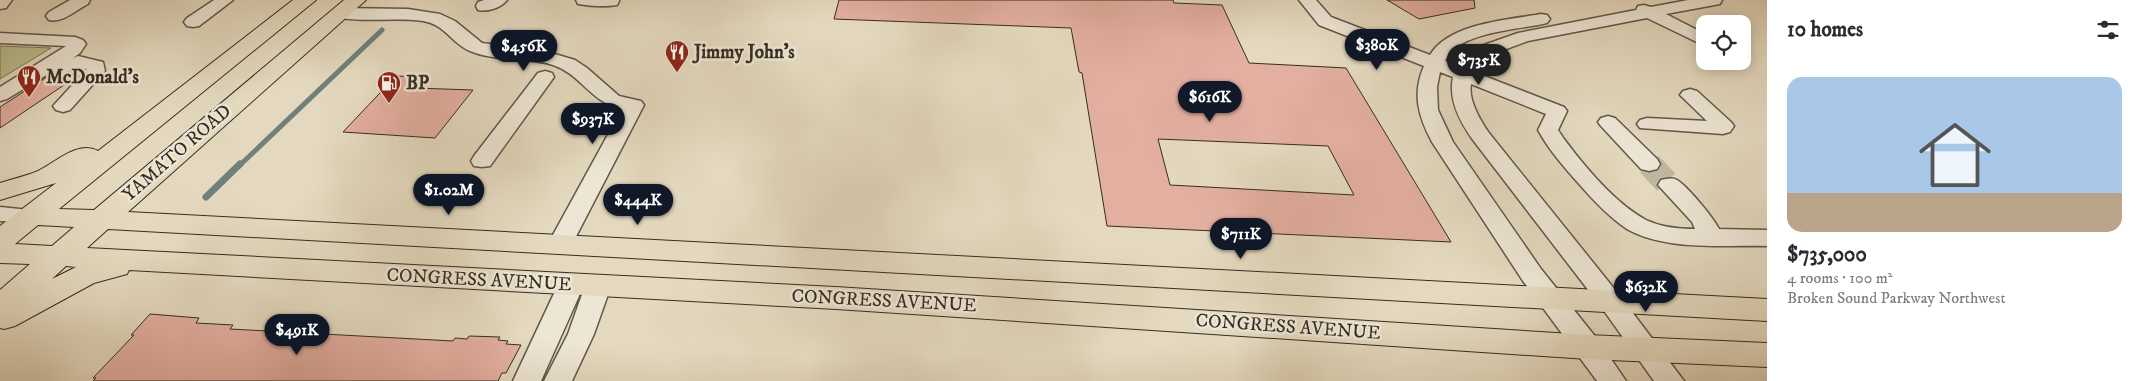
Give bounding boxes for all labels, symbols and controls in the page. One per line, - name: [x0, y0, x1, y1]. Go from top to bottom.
- map controls: [1696, 15, 1751, 70]
- button: locate: [1696, 15, 1751, 70]
- icon: filters: [2094, 16, 2122, 44]
- text: 10 homes: [1787, 17, 1863, 43]
- pin: $380K: [1342, 28, 1412, 71]
- pin: $456K: [489, 30, 559, 72]
- text: $380K: [1356, 35, 1398, 55]
- text: $456K: [501, 36, 547, 56]
- restaurant icon: Jimmy John's: [664, 39, 690, 73]
- place label: Jimmy John's: [692, 41, 795, 64]
- pin: $735K: [1444, 44, 1514, 86]
- text: $735K: [1458, 50, 1500, 70]
- restaurant icon: McDonald's: [16, 64, 42, 98]
- place label: McDonald's: [46, 66, 139, 89]
- fuel station icon: BP: [376, 70, 402, 104]
- place label: BP: [406, 72, 429, 95]
- pin: $616K: [1175, 80, 1245, 123]
- text: $616K: [1189, 87, 1231, 107]
- street label: YAMATO ROAD: [118, 100, 236, 206]
- pin: $937K: [558, 102, 628, 145]
- text: $937K: [572, 109, 614, 129]
- icon: home: [1910, 110, 2000, 200]
- pin: $1.02M: [408, 174, 490, 216]
- text: $1.02M: [424, 180, 474, 200]
- pin: $444K: [603, 184, 673, 226]
- text: $444K: [614, 190, 662, 210]
- pin: $711K: [1206, 218, 1276, 260]
- text: $711K: [1221, 224, 1261, 244]
- text: $735,000: [1787, 242, 1867, 268]
- street label: CONGRESS AVENUE: [386, 264, 572, 296]
- text: 4 rooms · 100 m²: [1787, 268, 1892, 288]
- pin: $632K: [1611, 270, 1681, 313]
- text: $632K: [1625, 277, 1667, 297]
- street label: CONGRESS AVENUE: [791, 285, 977, 317]
- text: Broken Sound Parkway Northwest: [1787, 288, 2006, 308]
- street label: CONGRESS AVENUE: [1195, 309, 1381, 345]
- pin: $491K: [262, 314, 332, 356]
- text: $491K: [276, 320, 318, 340]

